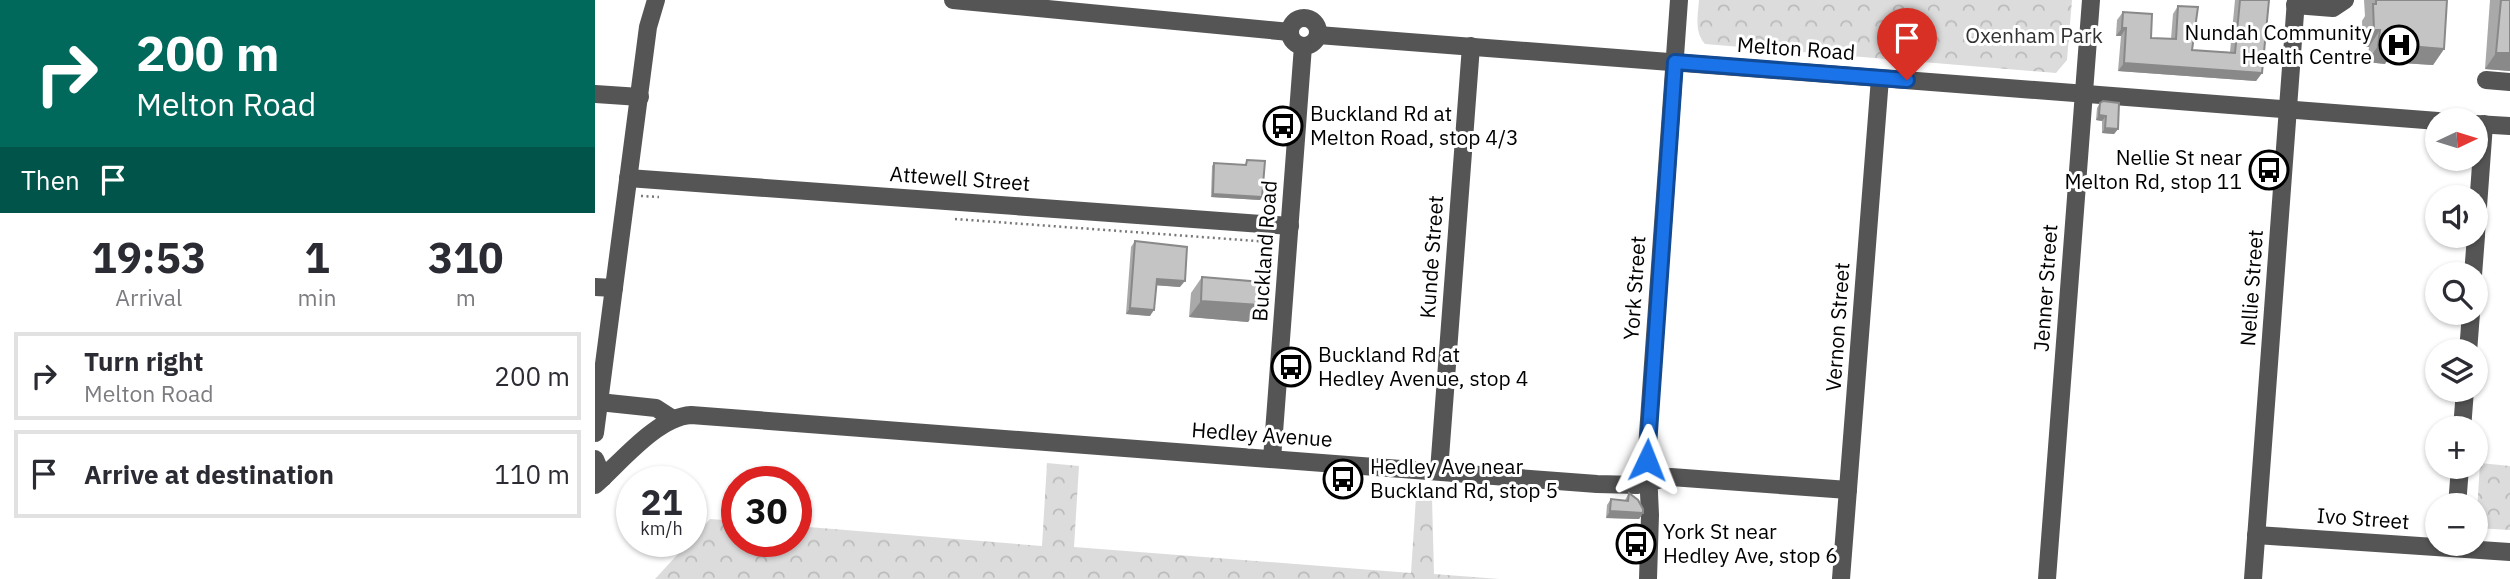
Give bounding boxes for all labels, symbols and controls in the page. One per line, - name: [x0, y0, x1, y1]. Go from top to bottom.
- pin: [1877, 8, 1937, 80]
- place label: Nundah Community Health Centre: [2185, 18, 2373, 70]
- icon: arrive: [1888, 19, 1926, 57]
- text: 200 m: [136, 21, 280, 84]
- park label: Oxenham Park: [1965, 21, 2103, 49]
- hospital icon: Nundah Community Health Centre: [2378, 24, 2420, 66]
- icon: right: [21, 28, 112, 119]
- street label: Melton Road: [1736, 30, 1856, 66]
- text: Melton Road: [136, 83, 316, 125]
- place label: Buckland Rd at Melton Road, stop 4/3: [1310, 99, 1519, 151]
- bus stop icon: Buckland Rd at Melton Road, stop 4/3: [1262, 105, 1304, 147]
- north arrow: [2425, 108, 2489, 172]
- map controls: [2425, 108, 2488, 556]
- place label: Nellie St near Melton Rd, stop 11: [2064, 143, 2242, 195]
- bus stop icon: Nellie St near Melton Rd, stop 11: [2248, 149, 2290, 191]
- street label: Attewell Street: [889, 159, 1031, 197]
- icon: arrive: [94, 161, 132, 199]
- text: Then: [21, 163, 80, 197]
- street label: Buckland Road: [1245, 179, 1283, 323]
- button: sound: [2425, 185, 2488, 248]
- street label: Kunde Street: [1413, 194, 1449, 319]
- street label: Jenner Street: [2027, 223, 2063, 353]
- street label: Nellie Street: [2233, 229, 2269, 347]
- text: 19:53: [91, 230, 206, 285]
- text: 1: [304, 230, 330, 285]
- text: 310: [428, 230, 504, 285]
- street label: York Street: [1616, 235, 1652, 341]
- street label: Vernon Street: [1819, 261, 1855, 393]
- button: search: [2425, 262, 2488, 325]
- text: Arrival: [115, 282, 182, 312]
- text: min: [298, 282, 336, 312]
- text: m: [456, 282, 476, 312]
- button: layers: [2425, 339, 2488, 402]
- place label: Buckland Rd at Hedley Avenue, stop 4: [1318, 340, 1528, 392]
- text: Turn right: [84, 344, 203, 378]
- bus stop icon: Buckland Rd at Hedley Avenue, stop 4: [1270, 346, 1312, 388]
- icon: right: [25, 357, 63, 395]
- text: 200 m: [494, 359, 570, 393]
- text: Melton Road: [84, 378, 214, 408]
- street label: Hedley Avenue: [1191, 415, 1333, 453]
- button: +: [2425, 416, 2488, 479]
- position arrow: [1610, 423, 1684, 497]
- place label: Hedley Ave near Buckland Rd, stop 5: [1370, 452, 1558, 504]
- icon: arrive: [25, 455, 63, 493]
- text: Arrive at destination: [84, 457, 334, 491]
- text: 110 m: [494, 457, 570, 491]
- bus stop icon: Hedley Ave near Buckland Rd, stop 5: [1322, 458, 1364, 500]
- speed limit sign: 30: [721, 466, 812, 557]
- text: 21: [640, 479, 683, 525]
- button: −: [2425, 493, 2488, 556]
- street label: Ivo Street: [2316, 501, 2410, 535]
- text: km/h: [640, 517, 683, 540]
- place label: York St near Hedley Ave, stop 6: [1663, 517, 1838, 569]
- bus stop icon: York St near Hedley Ave, stop 6: [1615, 523, 1657, 565]

